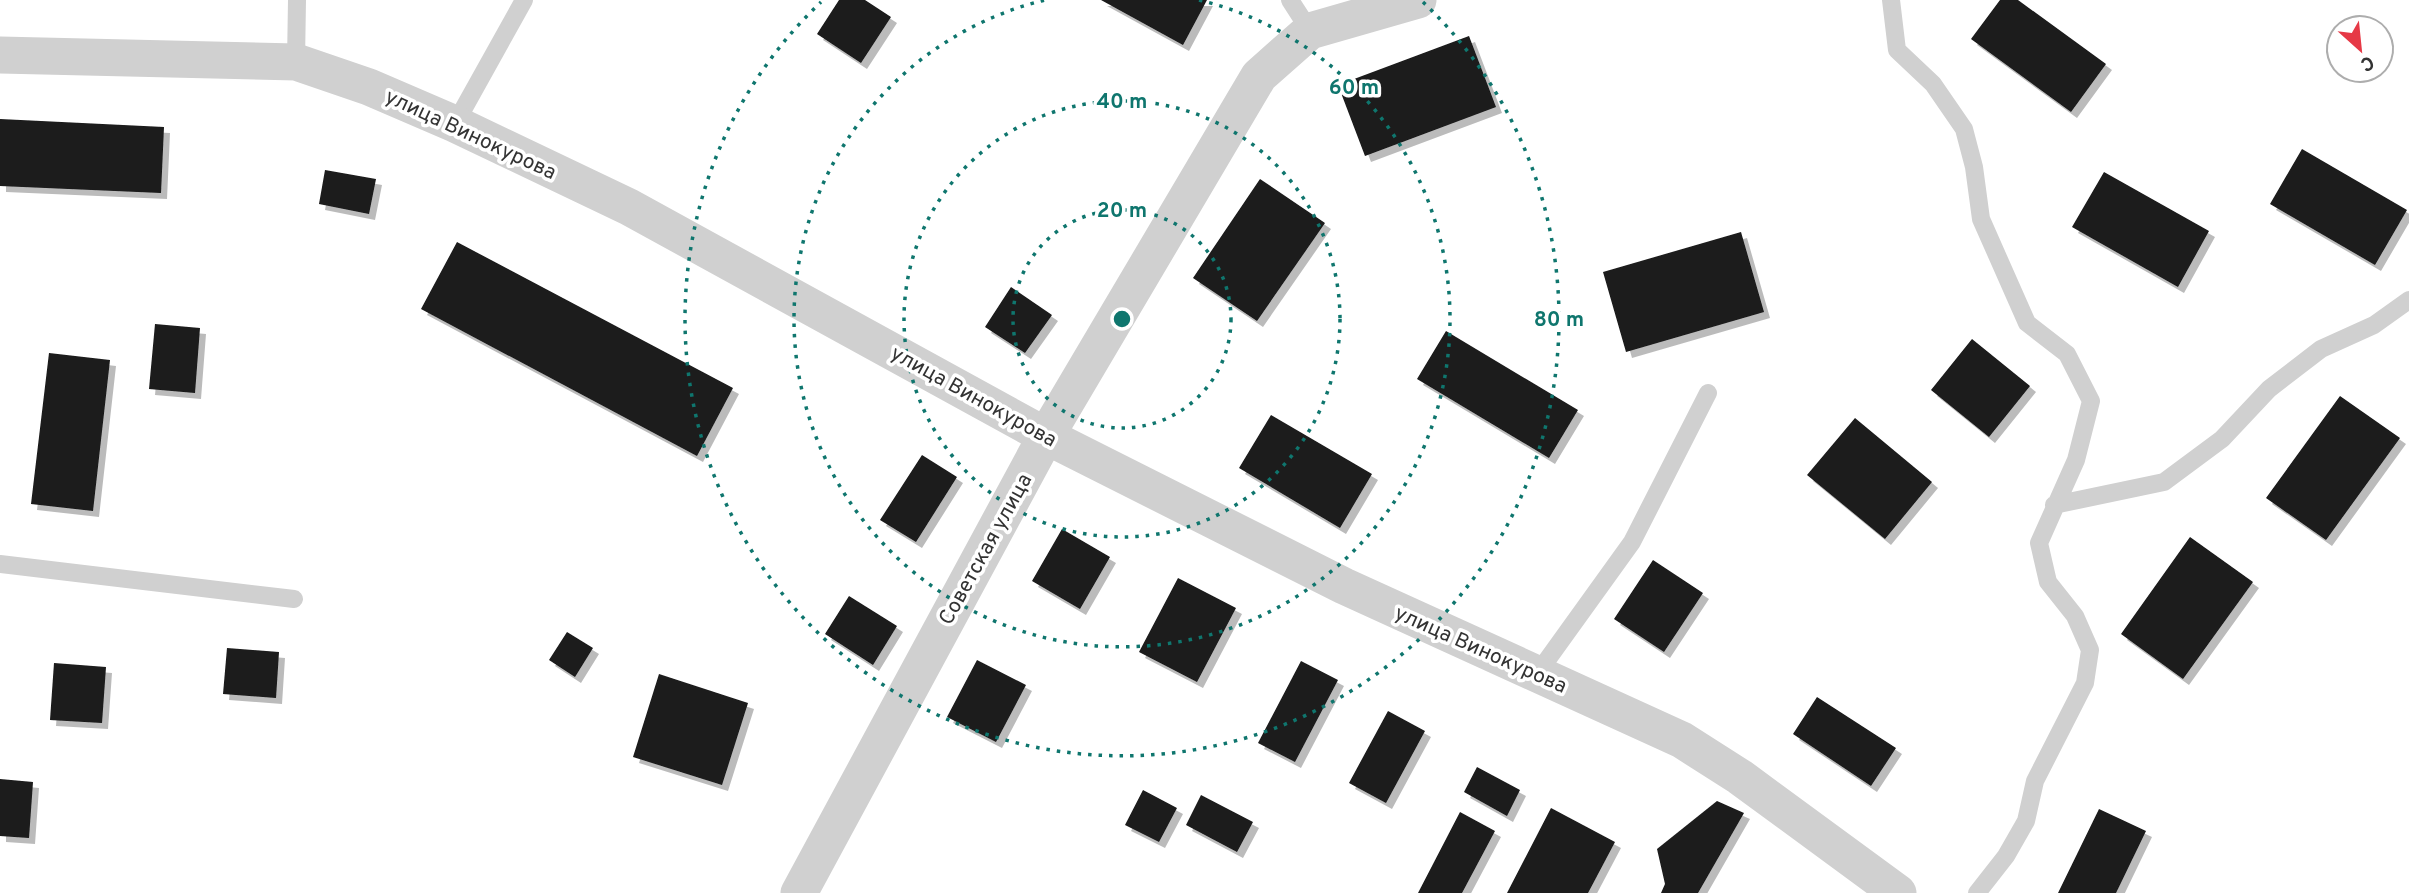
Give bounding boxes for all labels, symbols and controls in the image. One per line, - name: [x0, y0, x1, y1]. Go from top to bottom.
- north arrow: [2325, 14, 2395, 84]
- text: С: [2356, 49, 2378, 76]
- text: 60 m: [1329, 75, 1379, 102]
- street label: улица Винокурова: [380, 84, 560, 187]
- text: 40 m: [1097, 89, 1147, 116]
- text: 20 m: [1097, 198, 1147, 225]
- centre of rings: [1110, 307, 1134, 331]
- text: 80 m: [1534, 307, 1584, 334]
- street label: улица Винокурова: [885, 340, 1061, 454]
- street label: Советская улица: [934, 469, 1039, 630]
- street label: улица Винокурова: [1390, 600, 1571, 701]

